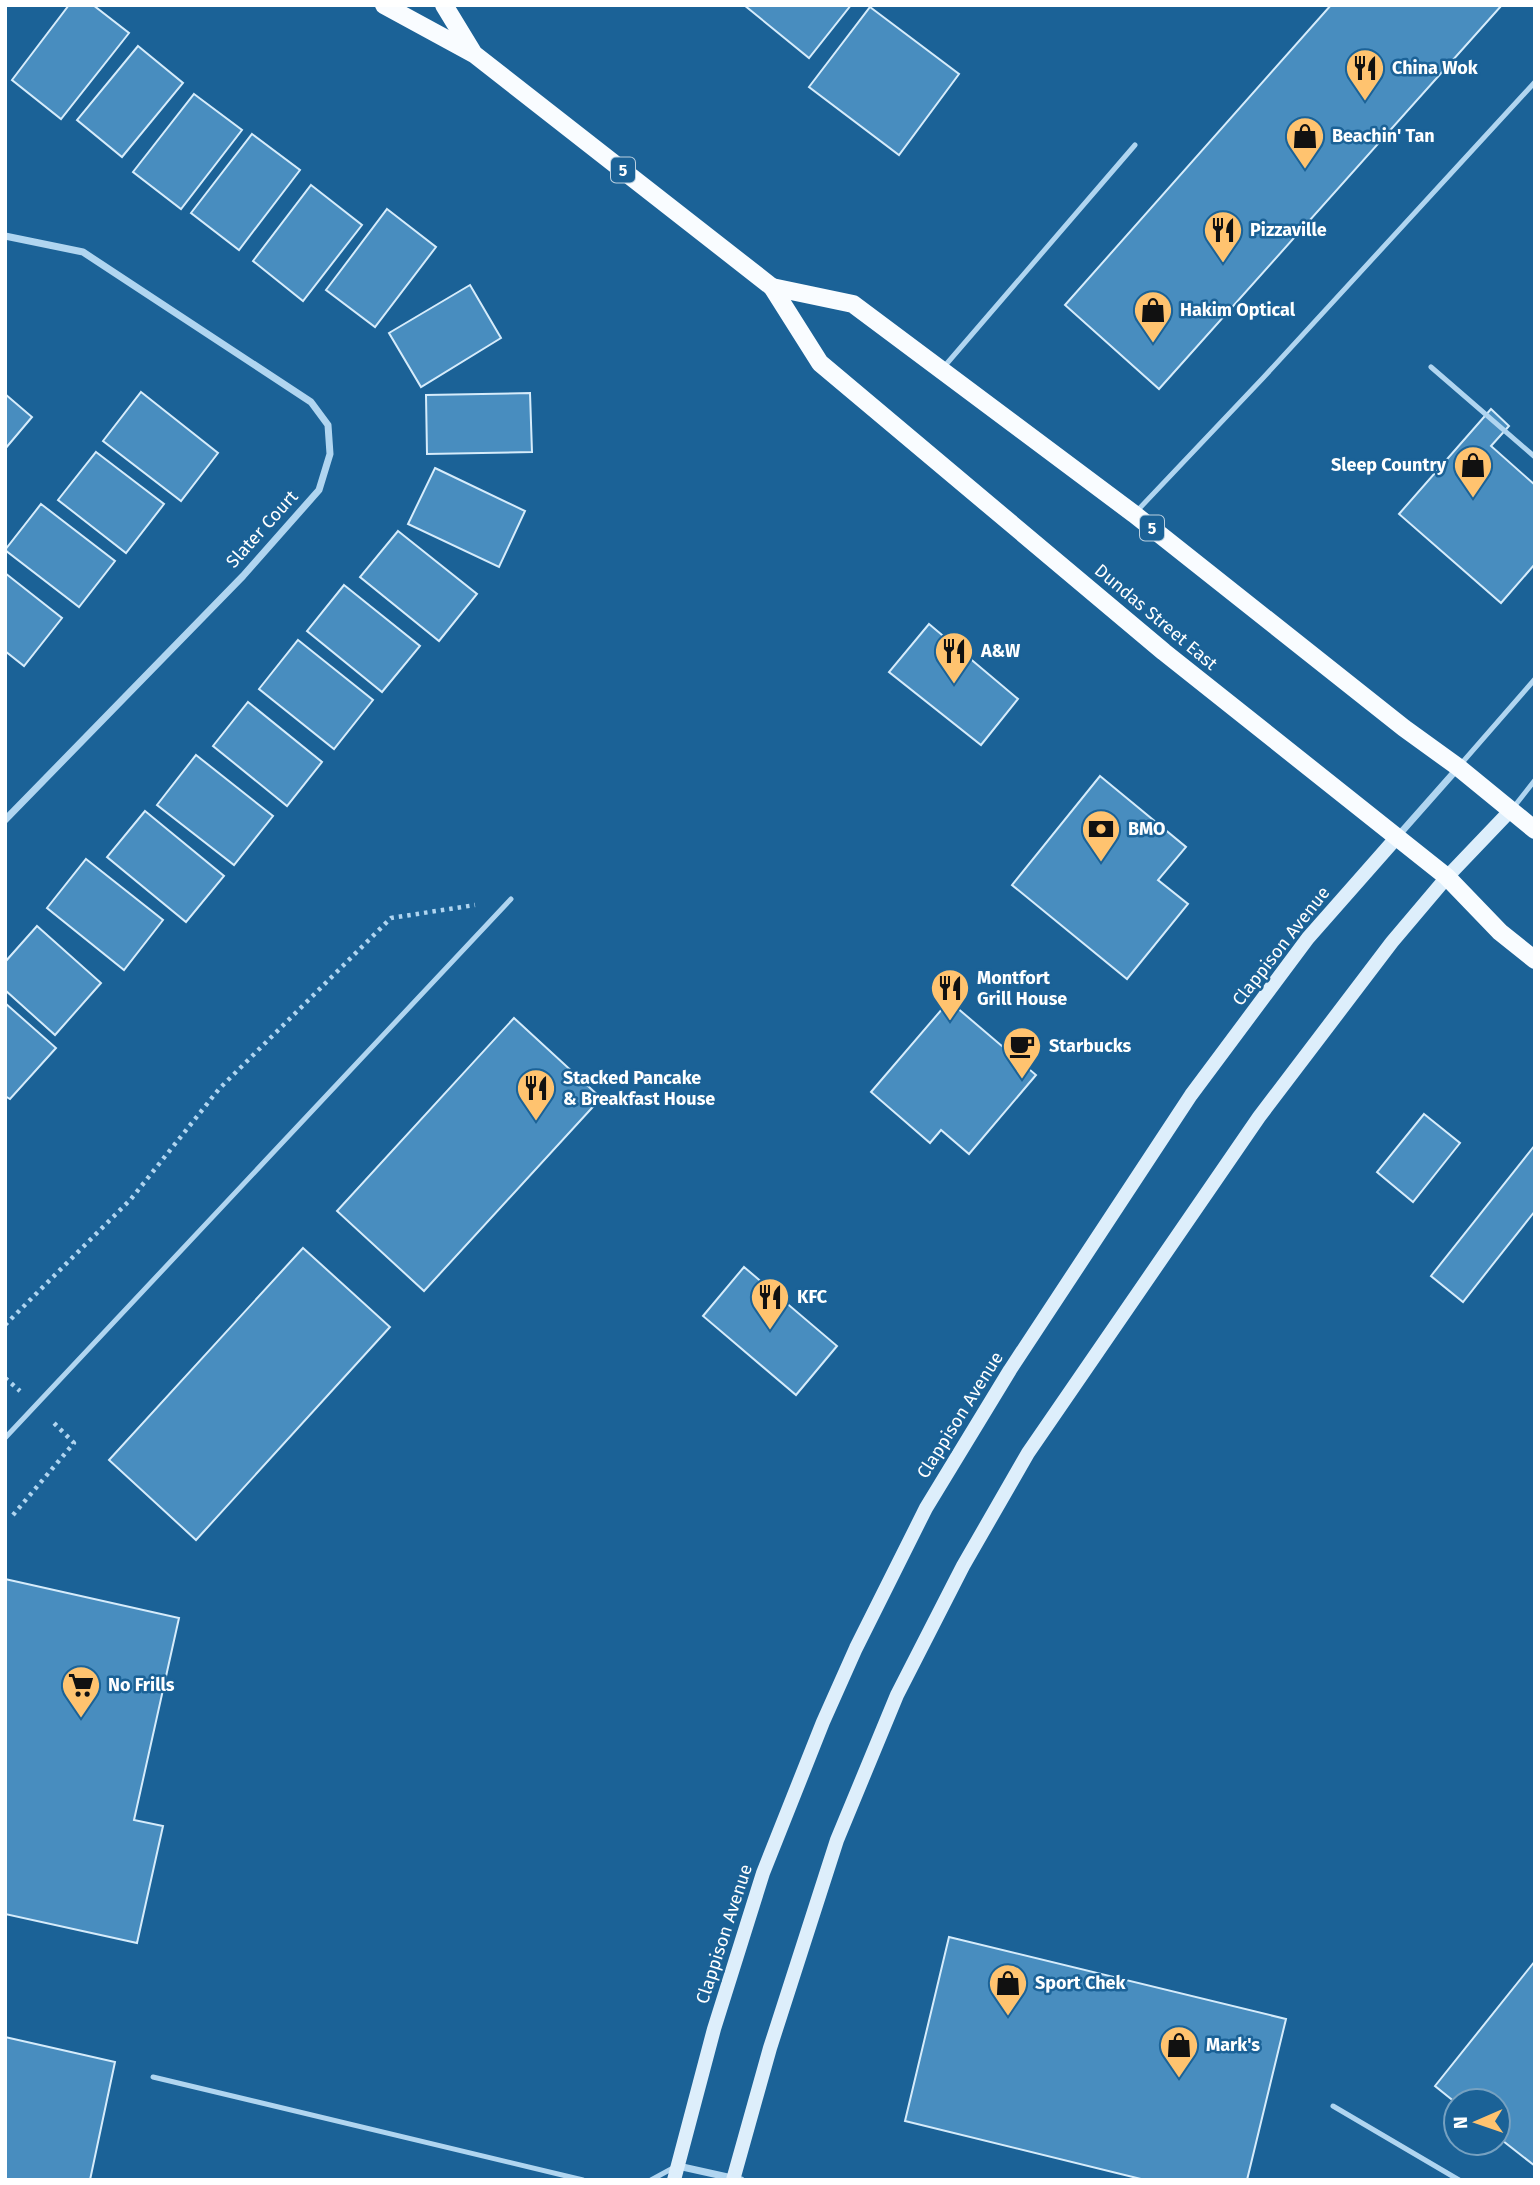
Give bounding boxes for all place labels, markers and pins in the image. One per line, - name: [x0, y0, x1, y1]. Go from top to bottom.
- restaurant icon: China Wok: [1344, 47, 1386, 102]
- place label: China Wok: [1392, 57, 1479, 79]
- shop icon: Beachin' Tan: [1284, 115, 1326, 170]
- place label: Beachin' Tan: [1332, 125, 1435, 147]
- restaurant icon: Pizzaville: [1202, 209, 1244, 264]
- place label: Pizzaville: [1250, 219, 1327, 241]
- shop icon: Hakim Optical: [1132, 289, 1174, 344]
- place label: Hakim Optical: [1180, 299, 1296, 321]
- shop icon: Sleep Country: [1452, 444, 1494, 499]
- place label: Sleep Country: [1331, 454, 1447, 476]
- restaurant icon: A&W: [933, 630, 975, 685]
- place label: A&W: [980, 640, 1021, 662]
- bank icon: BMO: [1080, 808, 1122, 863]
- place label: BMO: [1128, 818, 1166, 840]
- restaurant icon: Montfort Grill House: [929, 967, 971, 1022]
- place label: Montfort Grill House: [977, 967, 1067, 1010]
- cafe icon: Starbucks: [1001, 1025, 1043, 1080]
- place label: Starbucks: [1049, 1035, 1132, 1057]
- restaurant icon: Stacked Pancake & Breakfast House: [515, 1067, 557, 1122]
- place label: Stacked Pancake & Breakfast House: [563, 1067, 715, 1110]
- restaurant icon: KFC: [749, 1276, 791, 1331]
- place label: KFC: [797, 1286, 828, 1308]
- supermarket icon: No Frills: [60, 1664, 102, 1719]
- place label: No Frills: [108, 1674, 175, 1696]
- shop icon: Sport Chek: [987, 1962, 1029, 2017]
- place label: Sport Chek: [1035, 1972, 1126, 1994]
- shop icon: Mark's: [1158, 2024, 1200, 2079]
- place label: Mark's: [1206, 2034, 1260, 2056]

